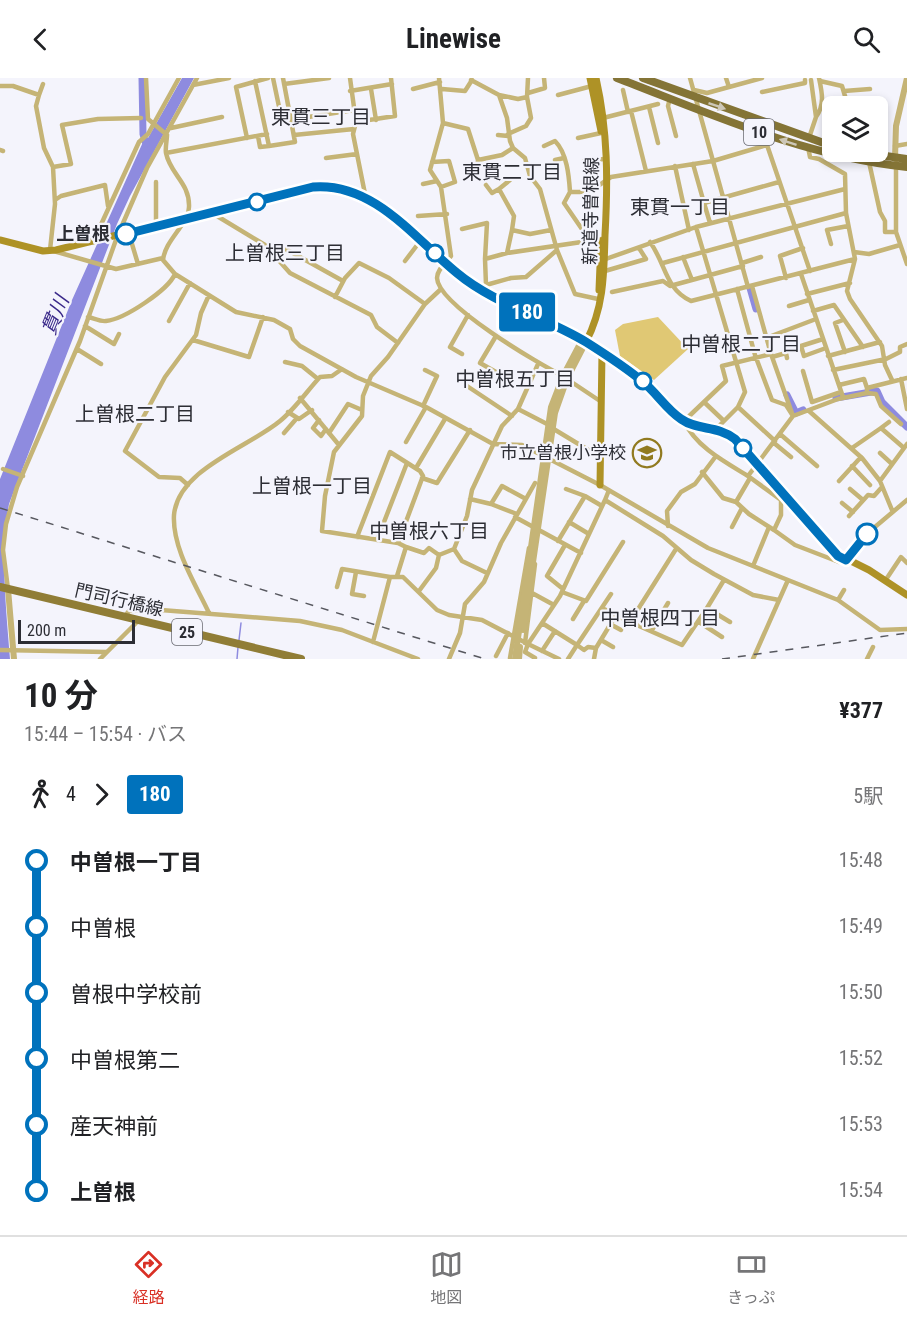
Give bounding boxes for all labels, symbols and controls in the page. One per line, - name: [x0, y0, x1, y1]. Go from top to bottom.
- icon: back: [24, 23, 57, 56]
- text: Linewise: [406, 23, 501, 55]
- icon: search: [850, 23, 883, 56]
- map controls: [822, 96, 888, 162]
- button: layers: [822, 96, 888, 162]
- one-way arrow: [708, 102, 726, 112]
- district label: 東貫三丁目: [271, 105, 371, 129]
- road number: 10: [744, 119, 774, 145]
- one-way arrow: [779, 137, 797, 146]
- street label: 新道寺曽根線: [579, 157, 602, 265]
- district label: 東貫二丁目: [462, 160, 562, 184]
- unlabelled marker: [248, 193, 266, 211]
- district label: 東貫一丁目: [630, 195, 730, 219]
- place label: 上曽根: [56, 223, 110, 244]
- marker: 上曽根: [115, 223, 137, 245]
- district label: 上曽根三丁目: [225, 241, 345, 265]
- unlabelled marker: [426, 244, 444, 262]
- water label: 貫川: [36, 290, 74, 338]
- line badge: 180: [492, 292, 562, 332]
- text: 180: [511, 300, 543, 324]
- district label: 中曽根二丁目: [681, 332, 801, 356]
- district label: 中曽根五丁目: [455, 367, 575, 391]
- unlabelled marker: [634, 372, 652, 390]
- district label: 上曽根二丁目: [75, 402, 195, 426]
- school or university icon: 市立曽根小学校: [631, 437, 663, 469]
- unlabelled marker: [734, 439, 752, 457]
- place label: 市立曽根小学校: [500, 442, 626, 463]
- district label: 上曽根一丁目: [252, 474, 372, 498]
- district label: 中曽根六丁目: [369, 519, 489, 543]
- unlabelled marker: [856, 523, 878, 545]
- street label: 門司行橋線: [73, 579, 165, 620]
- district label: 中曽根四丁目: [600, 606, 720, 630]
- scale bar: [18, 617, 135, 644]
- road number: 25: [172, 619, 202, 645]
- text: 200 m: [27, 621, 66, 640]
- text: 10 分: [24, 676, 98, 715]
- text: ¥377: [839, 698, 883, 723]
- text: 15:44 – 15:54 · バス: [24, 722, 187, 746]
- icon: walk: [24, 778, 57, 811]
- icon: forward: [85, 778, 118, 811]
- text: 4: [66, 782, 76, 806]
- text: 180: [139, 782, 171, 806]
- text: 5駅: [853, 784, 883, 808]
- text: 15:48: [839, 848, 883, 872]
- text: 中曽根一丁目: [70, 850, 202, 875]
- text: 15:49: [839, 914, 883, 938]
- text: 中曽根: [70, 916, 136, 941]
- text: 15:50: [839, 980, 883, 1004]
- text: 曽根中学校前: [70, 982, 202, 1007]
- text: 15:52: [839, 1046, 883, 1070]
- text: 中曽根第二: [70, 1048, 180, 1073]
- text: 15:53: [839, 1112, 883, 1136]
- text: 産天神前: [70, 1114, 158, 1139]
- text: 15:54: [839, 1178, 883, 1202]
- text: 上曽根: [70, 1180, 136, 1205]
- tab: 経路: [132, 1248, 165, 1308]
- tab: 地図: [430, 1248, 463, 1308]
- tab: きっぷ: [727, 1248, 775, 1308]

